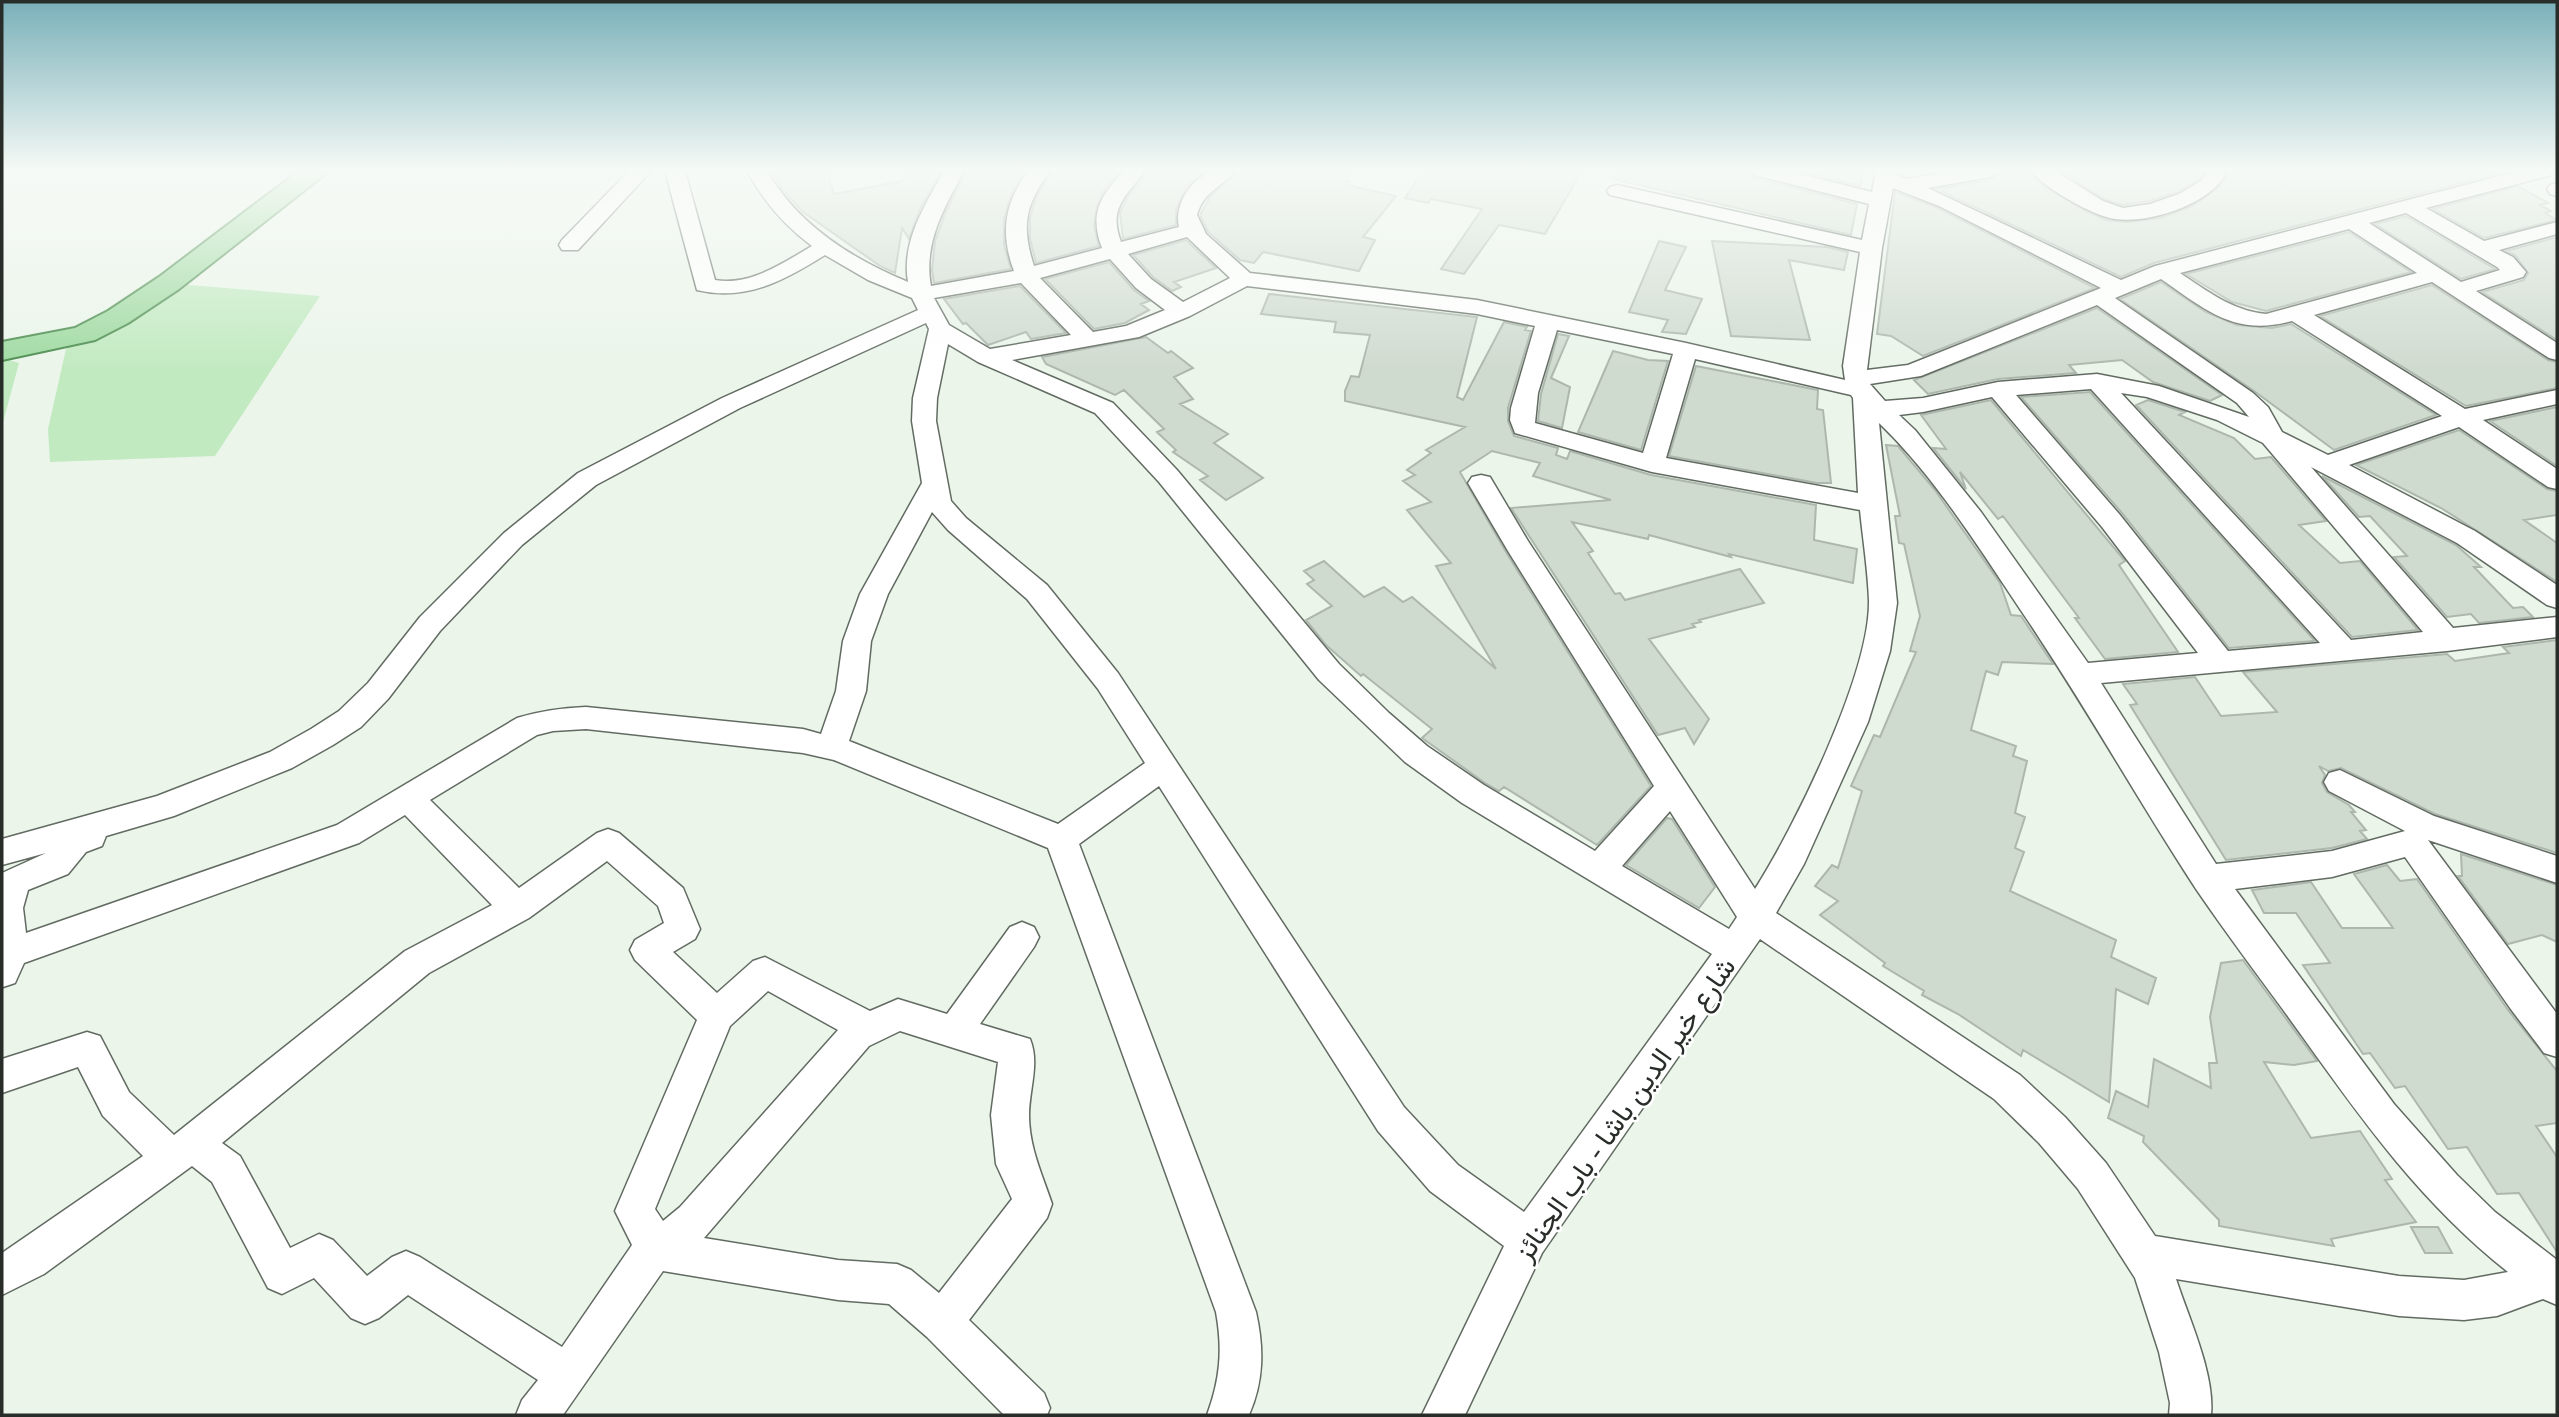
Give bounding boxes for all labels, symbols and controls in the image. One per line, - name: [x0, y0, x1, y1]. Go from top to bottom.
- street label: شارع خير الدين باشا - باب الجنائز: [1508, 952, 1744, 1269]

